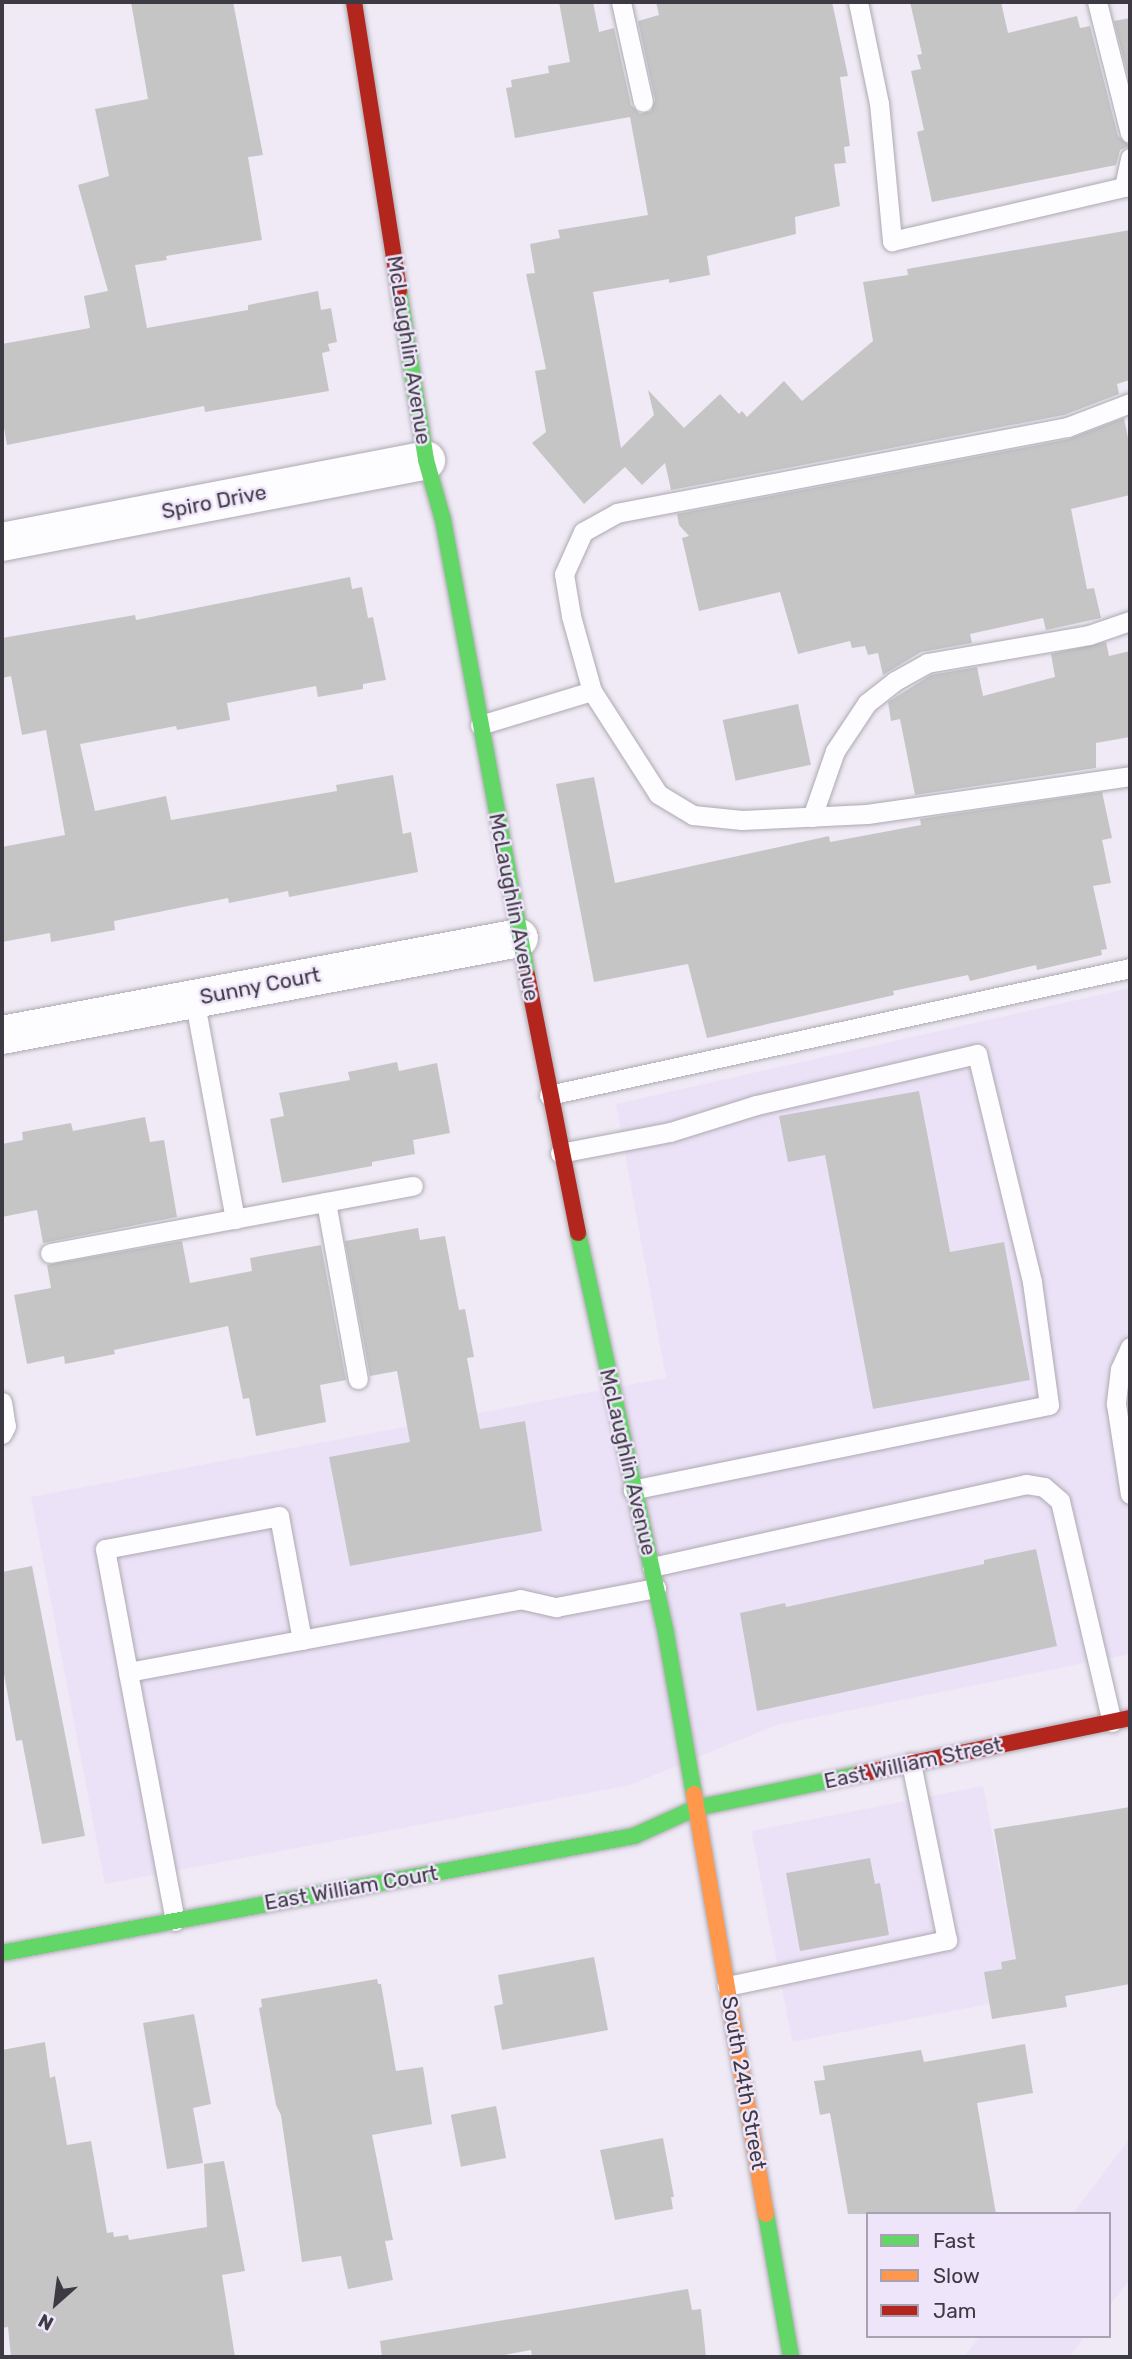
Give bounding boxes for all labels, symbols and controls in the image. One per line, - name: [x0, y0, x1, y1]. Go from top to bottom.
- street label: McLaughlin Avenue: [382, 254, 436, 446]
- street label: Spiro Drive: [159, 480, 269, 524]
- street label: McLaughlin Avenue: [483, 811, 545, 1003]
- street label: Sunny Court: [198, 962, 322, 1010]
- street label: McLaughlin Avenue: [594, 1366, 662, 1558]
- street label: East William Street: [822, 1732, 1004, 1794]
- street label: East William Court: [262, 1860, 440, 1916]
- street label: South 24th Street: [716, 1994, 772, 2172]
- legend: [866, 2212, 1111, 2338]
- text: Fast: [933, 2228, 975, 2253]
- text: Slow: [933, 2263, 980, 2288]
- north arrow: [21, 2268, 91, 2338]
- text: Jam: [933, 2298, 977, 2323]
- text: N: [34, 2309, 57, 2335]

